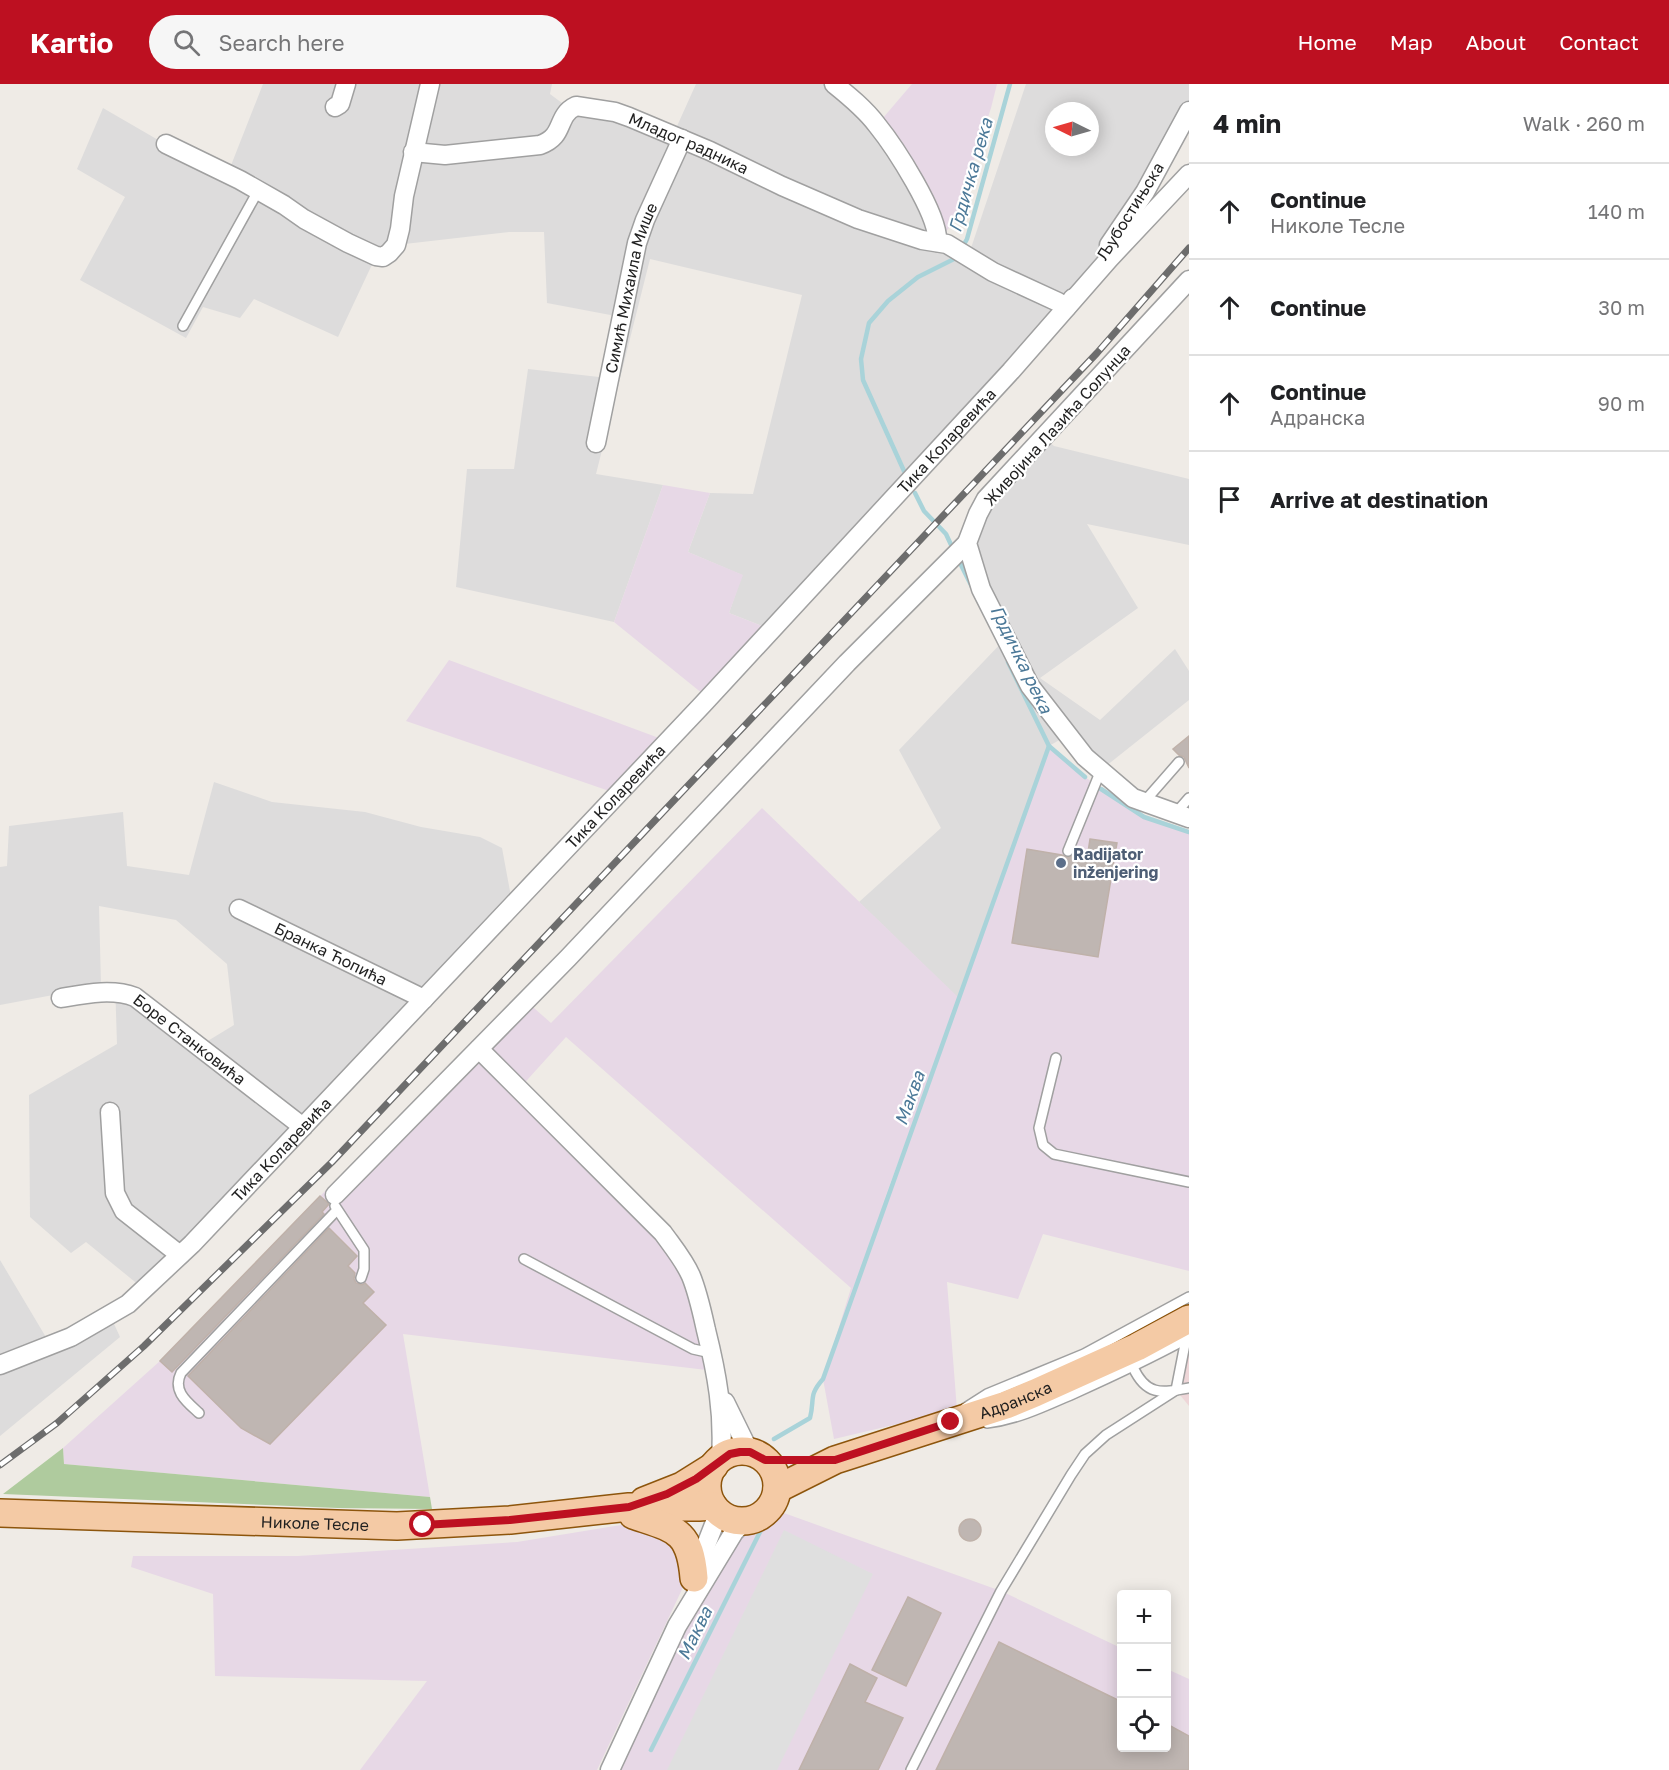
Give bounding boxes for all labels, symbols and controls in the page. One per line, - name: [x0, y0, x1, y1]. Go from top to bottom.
- search box: [149, 15, 569, 69]
- text: Kartio: [30, 26, 113, 59]
- icon: search: [170, 26, 203, 59]
- text: Search here: [218, 29, 344, 56]
- text: Home: [1297, 29, 1357, 55]
- text: Map: [1390, 29, 1433, 55]
- text: About: [1466, 29, 1526, 55]
- text: Contact: [1559, 29, 1639, 55]
- north arrow: [1045, 102, 1099, 156]
- street label: Младог радника: [626, 108, 752, 178]
- text: 4 min: [1213, 108, 1281, 139]
- text: Walk · 260 m: [1523, 111, 1645, 135]
- water label: Грдичка река: [943, 115, 997, 235]
- street label: Љубостињска: [1092, 158, 1168, 264]
- text: Continue: [1270, 186, 1366, 213]
- icon: ahead: [1213, 195, 1246, 228]
- street label: Симић Михаила Мише: [601, 199, 662, 375]
- text: 140 m: [1588, 199, 1645, 223]
- text: Николе Тесле: [1270, 213, 1405, 237]
- icon: ahead: [1213, 291, 1246, 324]
- text: Continue: [1270, 294, 1366, 321]
- text: 30 m: [1598, 295, 1645, 319]
- street label: Живојина Лазића Солунца: [979, 340, 1135, 510]
- text: Continue: [1270, 378, 1366, 405]
- street label: Тика Коларевића: [893, 384, 1000, 497]
- icon: ahead: [1213, 387, 1246, 420]
- text: 90 m: [1598, 391, 1645, 415]
- text: Адранска: [1270, 405, 1365, 429]
- icon: arrive: [1213, 483, 1246, 516]
- text: Arrive at destination: [1270, 486, 1488, 513]
- water label: Грдичка река: [986, 601, 1058, 717]
- street label: Тика Коларевића: [561, 740, 669, 853]
- place label: Radijator inženjering: [1073, 844, 1158, 882]
- marker: Radijator inženjering: [1054, 856, 1068, 870]
- street label: Бранка Ћопића: [271, 918, 390, 989]
- street label: Боре Станковића: [129, 989, 250, 1089]
- water label: Маква: [889, 1067, 929, 1128]
- street label: Тика Коларевића: [227, 1093, 335, 1206]
- street label: Адранска: [977, 1377, 1055, 1423]
- route end: [937, 1408, 963, 1434]
- route start: [409, 1511, 435, 1537]
- street label: Николе Тесле: [260, 1512, 369, 1535]
- map controls: [1117, 1590, 1171, 1752]
- button: +: [1117, 1590, 1171, 1644]
- water label: Маква: [672, 1602, 717, 1663]
- button: −: [1117, 1644, 1171, 1698]
- button: locate: [1117, 1698, 1171, 1752]

